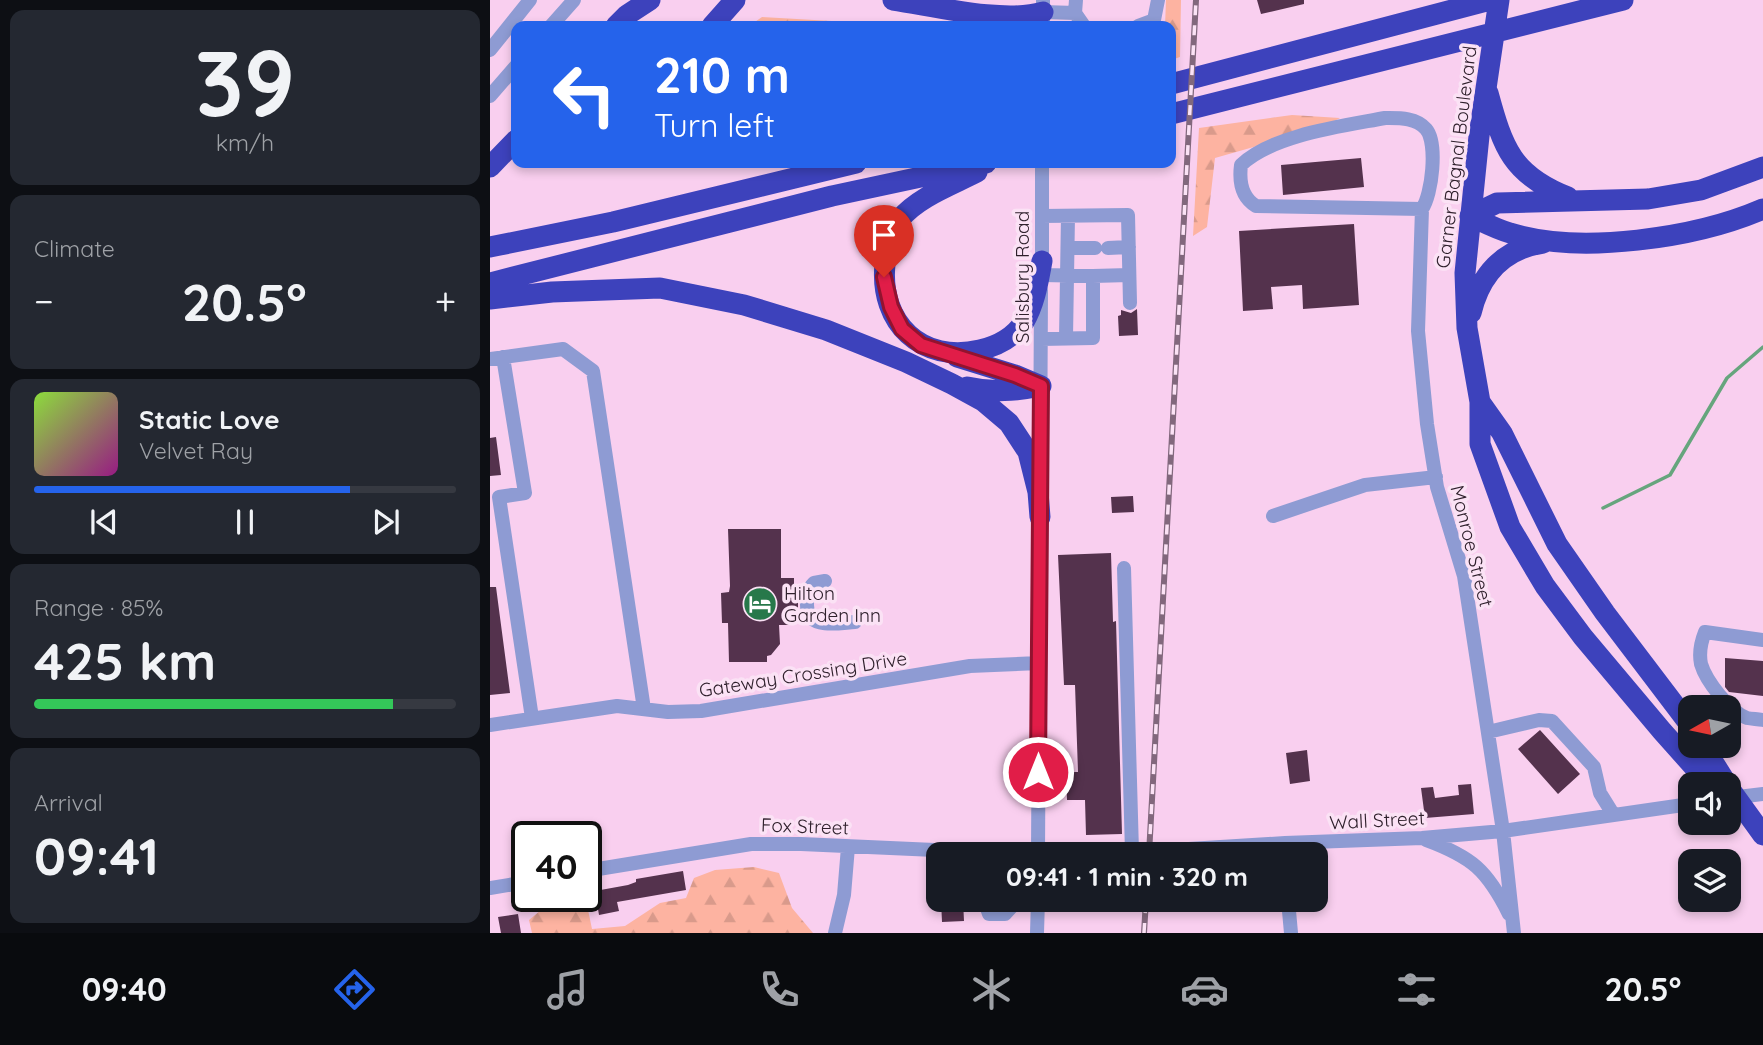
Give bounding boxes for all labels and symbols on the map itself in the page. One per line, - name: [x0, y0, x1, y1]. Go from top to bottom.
- street label: Garner Bagnal Boulevard: [1430, 45, 1482, 269]
- pin: [854, 205, 914, 277]
- street label: Salisbury Road: [1010, 211, 1034, 343]
- street label: Monroe Street: [1445, 483, 1499, 609]
- place label: Hilton Garden Inn: [784, 581, 881, 627]
- hotel icon: Hilton Garden Inn: [741, 585, 779, 623]
- street label: Gateway Crossing Drive: [697, 646, 909, 702]
- north arrow: [1678, 695, 1741, 758]
- position arrow: [1001, 735, 1075, 809]
- street label: Wall Street: [1329, 806, 1425, 834]
- street label: Fox Street: [761, 812, 849, 840]
- speed limit sign: 40: [511, 821, 602, 912]

